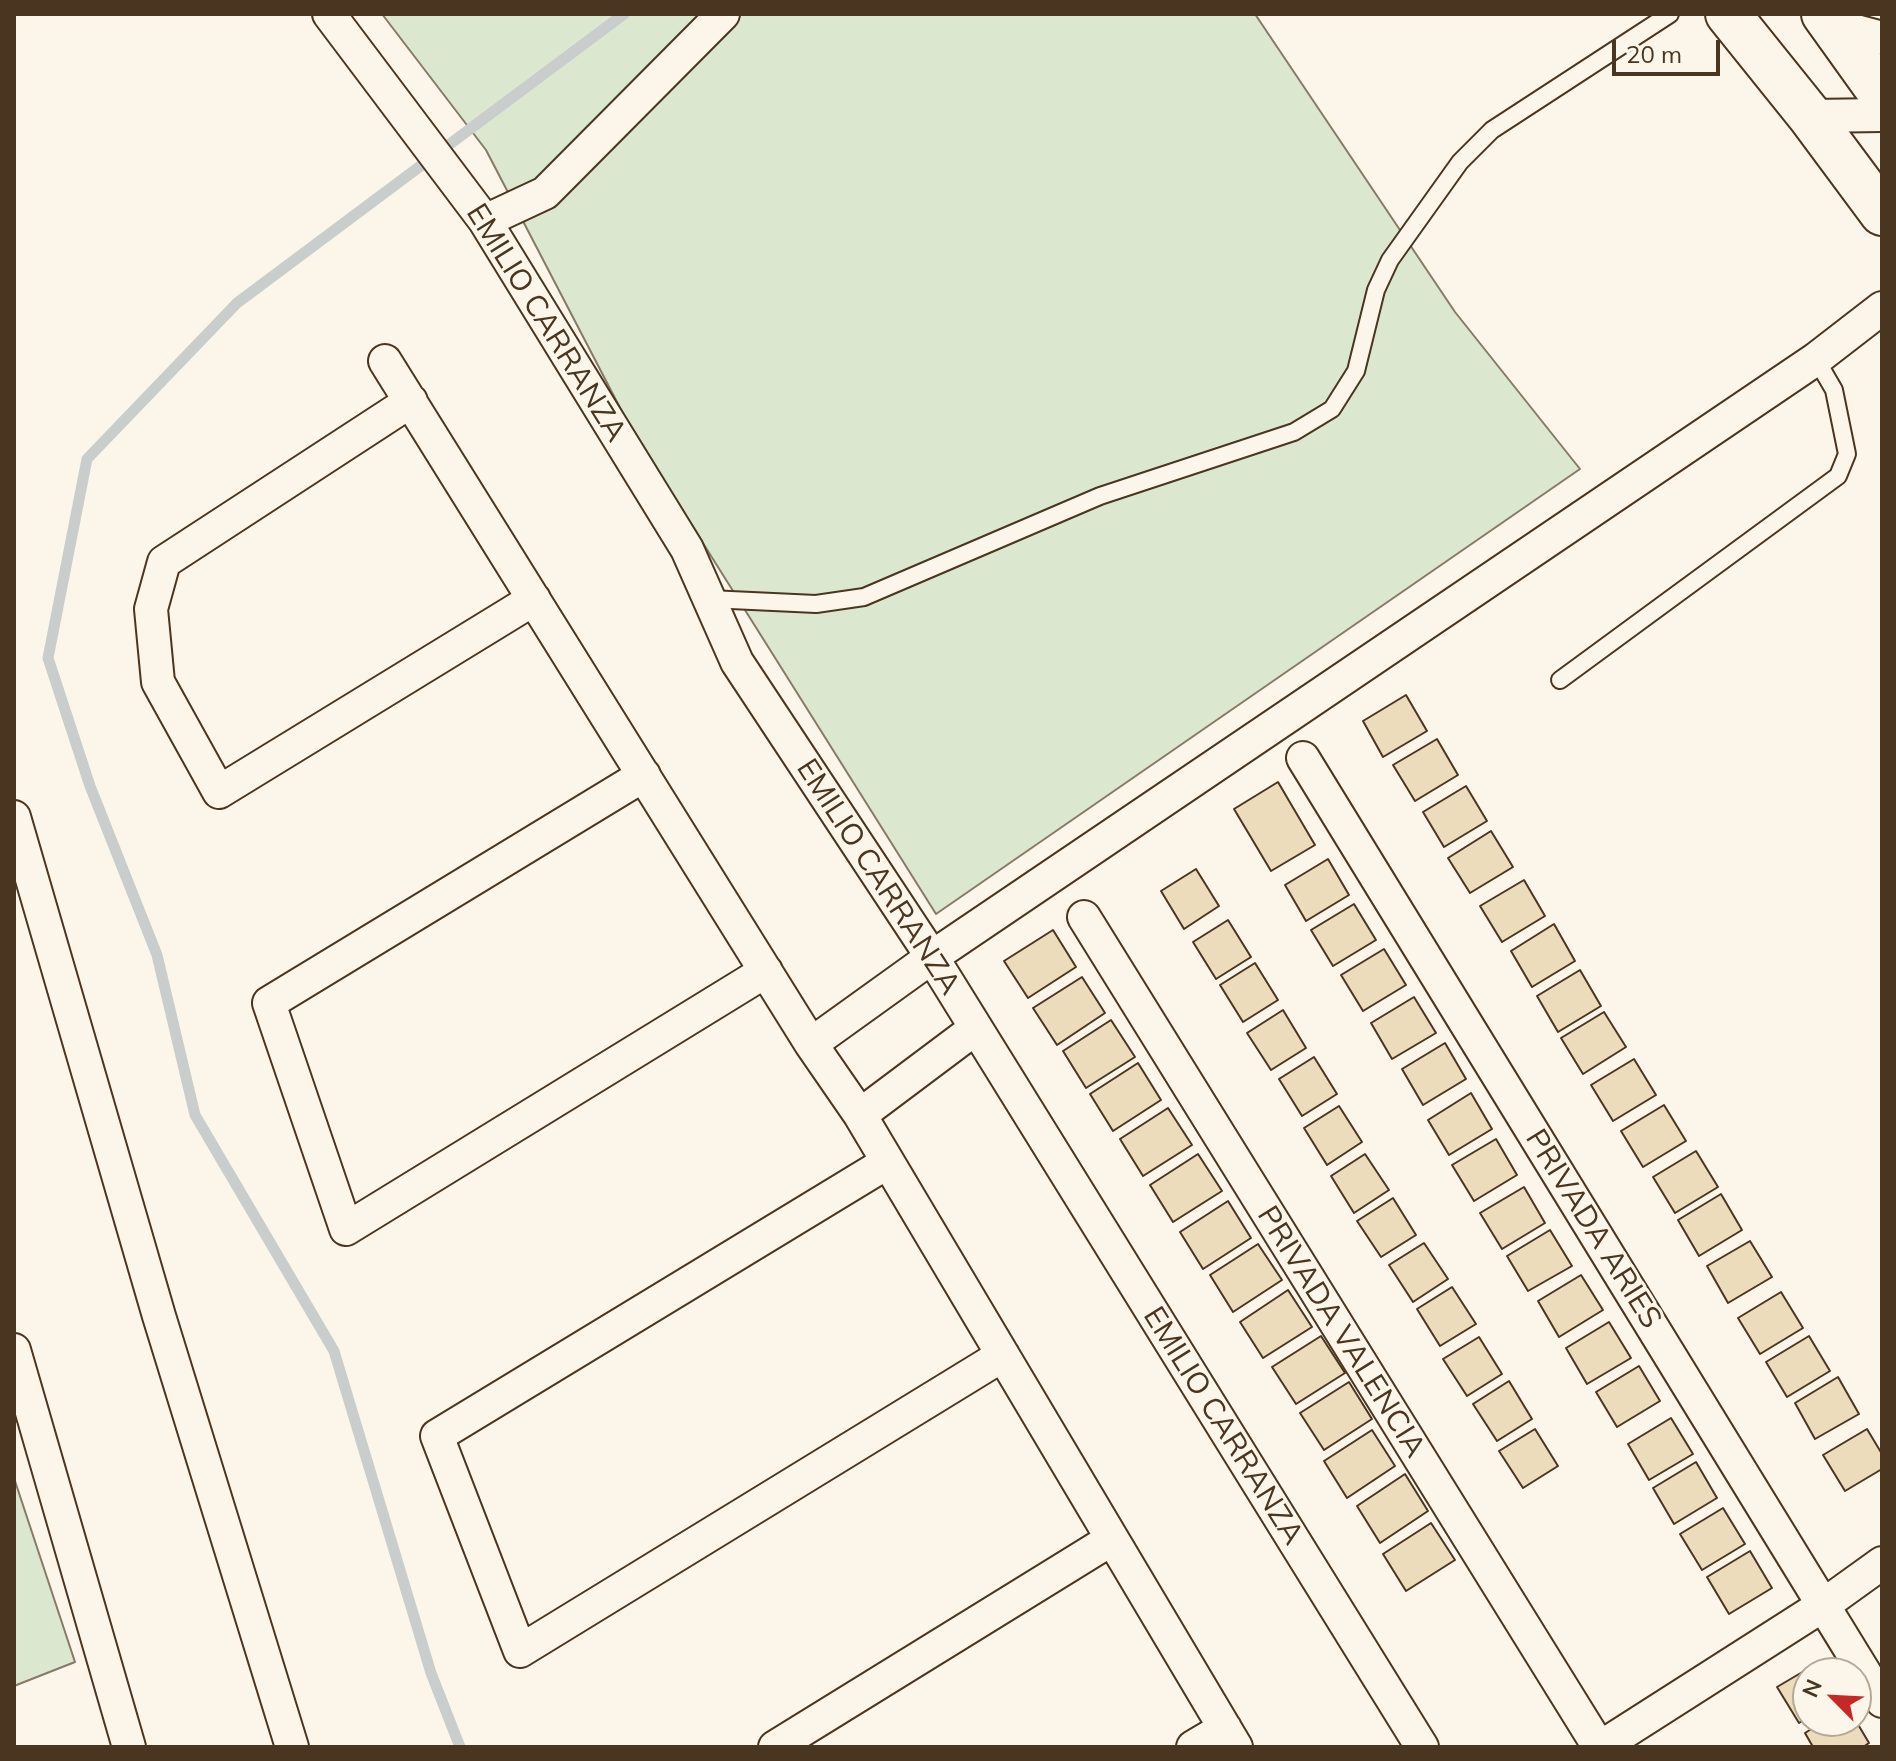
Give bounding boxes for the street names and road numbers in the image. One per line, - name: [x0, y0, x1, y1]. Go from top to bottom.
- street label: EMILIO CARRANZA: [458, 197, 634, 449]
- street label: EMILIO CARRANZA: [788, 752, 968, 1002]
- street label: PRIVADA ARIES: [1517, 1123, 1669, 1335]
- street label: PRIVADA VALENCIA: [1249, 1200, 1433, 1464]
- street label: EMILIO CARRANZA: [1135, 1300, 1311, 1552]

